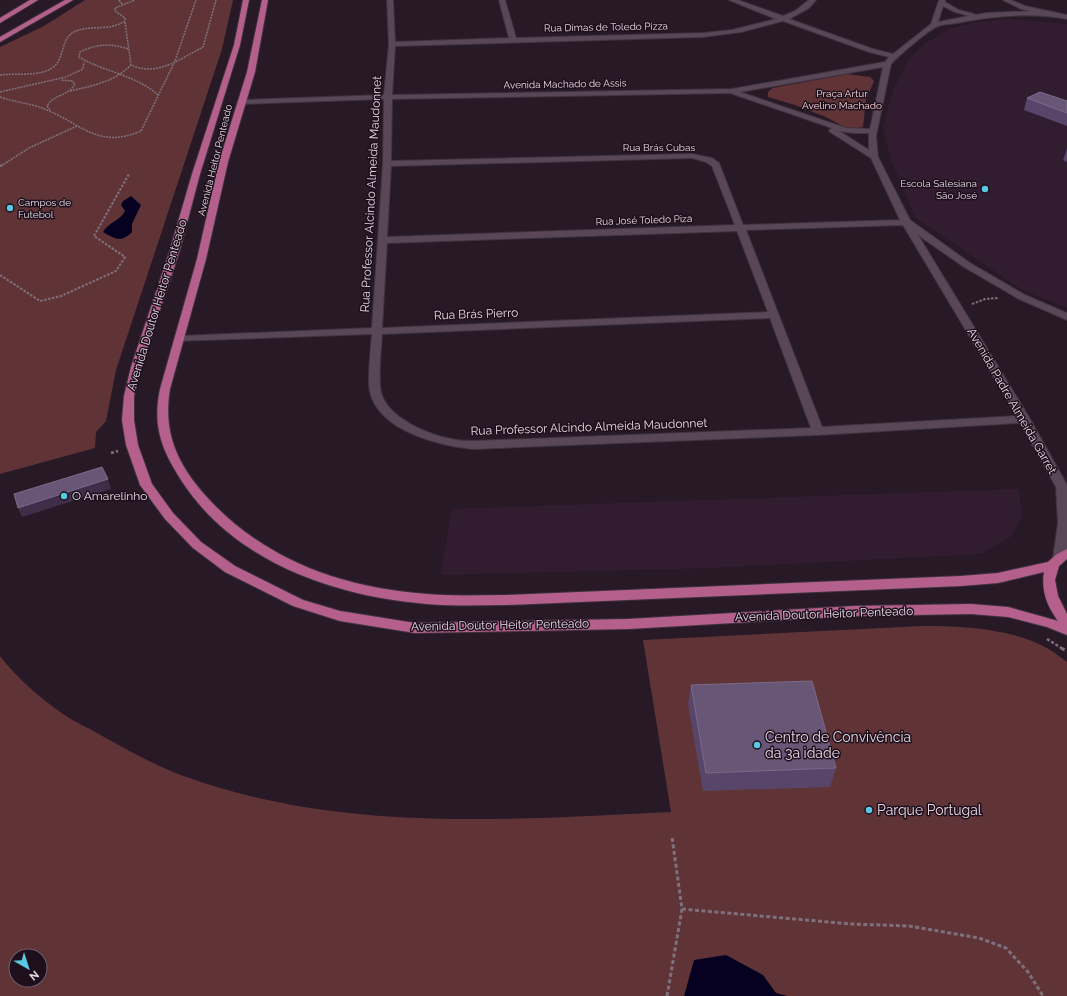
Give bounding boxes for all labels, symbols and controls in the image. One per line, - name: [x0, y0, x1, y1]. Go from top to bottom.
- street label: Rua Dimas de Toledo Pizza: [544, 20, 668, 34]
- street label: Rua Professor Alcindo Almeida Maudonnet: [358, 75, 384, 313]
- street label: Avenida Machado de Assis: [503, 77, 627, 91]
- park label: Praça Artur Avelino Machado: [802, 88, 882, 111]
- street label: Avenida Heitor Penteado: [196, 103, 234, 217]
- street label: Rua Brás Cubas: [623, 142, 695, 153]
- place label: Escola Salesiana São José: [900, 178, 977, 201]
- marker: Escola Salesiana São José: [980, 184, 990, 194]
- place label: Campos de Futebol: [18, 197, 71, 220]
- marker: Campos de Futebol: [5, 203, 15, 213]
- street label: Rua José Toledo Piza: [595, 213, 693, 227]
- street label: Avenida Doutor Heitor Penteado: [124, 218, 190, 392]
- street label: Rua Brás Pierro: [434, 306, 518, 322]
- street label: Avenida Padre Almeida Garret: [964, 326, 1060, 476]
- street label: Rua Professor Alcindo Almeida Maudonnet: [470, 416, 708, 438]
- place label: O Amarelinho: [72, 489, 147, 503]
- marker: O Amarelinho: [59, 491, 69, 501]
- street label: Avenida Doutor Heitor Penteado: [735, 604, 913, 624]
- street label: Avenida Doutor Heitor Penteado: [411, 616, 589, 634]
- place label: Centro de Convivência da 3a idade: [765, 729, 911, 761]
- marker: Centro de Convivência da 3a idade: [752, 740, 762, 750]
- place label: Parque Portugal: [877, 802, 982, 818]
- marker: Parque Portugal: [864, 805, 874, 815]
- north arrow: [8, 948, 48, 988]
- text: N: [27, 968, 41, 983]

